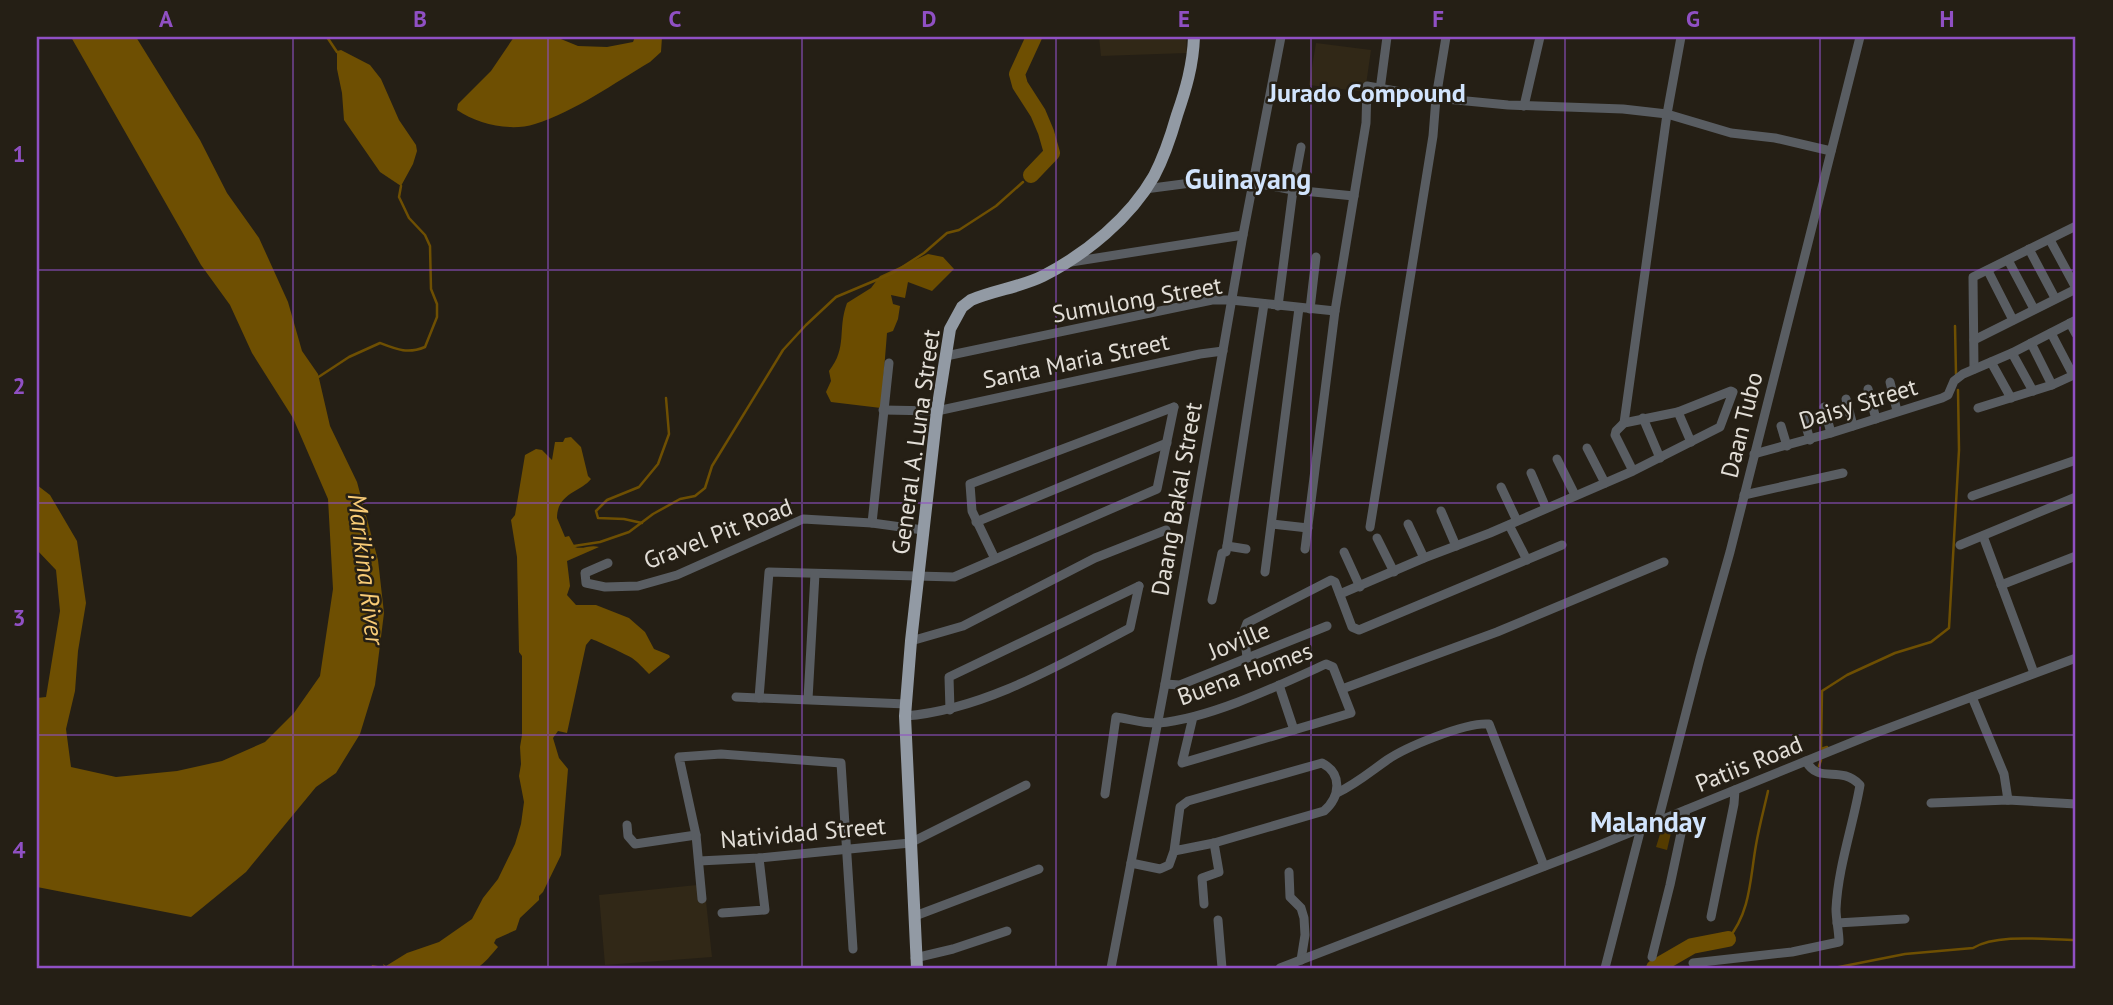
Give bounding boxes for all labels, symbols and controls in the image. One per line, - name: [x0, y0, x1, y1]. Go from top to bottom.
- text: A: [159, 4, 173, 33]
- text: B: [413, 4, 427, 33]
- text: C: [669, 4, 682, 33]
- text: D: [922, 4, 936, 33]
- text: E: [1178, 4, 1190, 33]
- text: F: [1432, 4, 1444, 33]
- text: G: [1686, 4, 1700, 33]
- text: H: [1940, 4, 1954, 33]
- district label: Jurado Compound: [1267, 76, 1466, 109]
- text: 1: [12, 139, 26, 168]
- district label: Guinayang: [1185, 160, 1311, 197]
- street label: Sumulong Street: [1050, 269, 1224, 330]
- street label: Santa Maria Street: [980, 326, 1172, 395]
- street label: General A. Luna Street: [884, 327, 947, 556]
- street label: Daan Tubo: [1713, 369, 1770, 481]
- text: 2: [12, 371, 26, 400]
- street label: Daisy Street: [1795, 371, 1921, 436]
- street label: Daang Bakal Street: [1144, 400, 1209, 598]
- street label: Gravel Pit Road: [639, 491, 797, 576]
- water label: Marikina River: [341, 492, 392, 648]
- text: 3: [12, 603, 26, 632]
- street label: Joville: [1203, 614, 1274, 667]
- street label: Buena Homes: [1173, 635, 1317, 712]
- street label: Patiis Road: [1691, 728, 1807, 799]
- district label: Malanday: [1590, 803, 1707, 840]
- street label: Natividad Street: [719, 810, 887, 855]
- text: 4: [12, 835, 26, 864]

